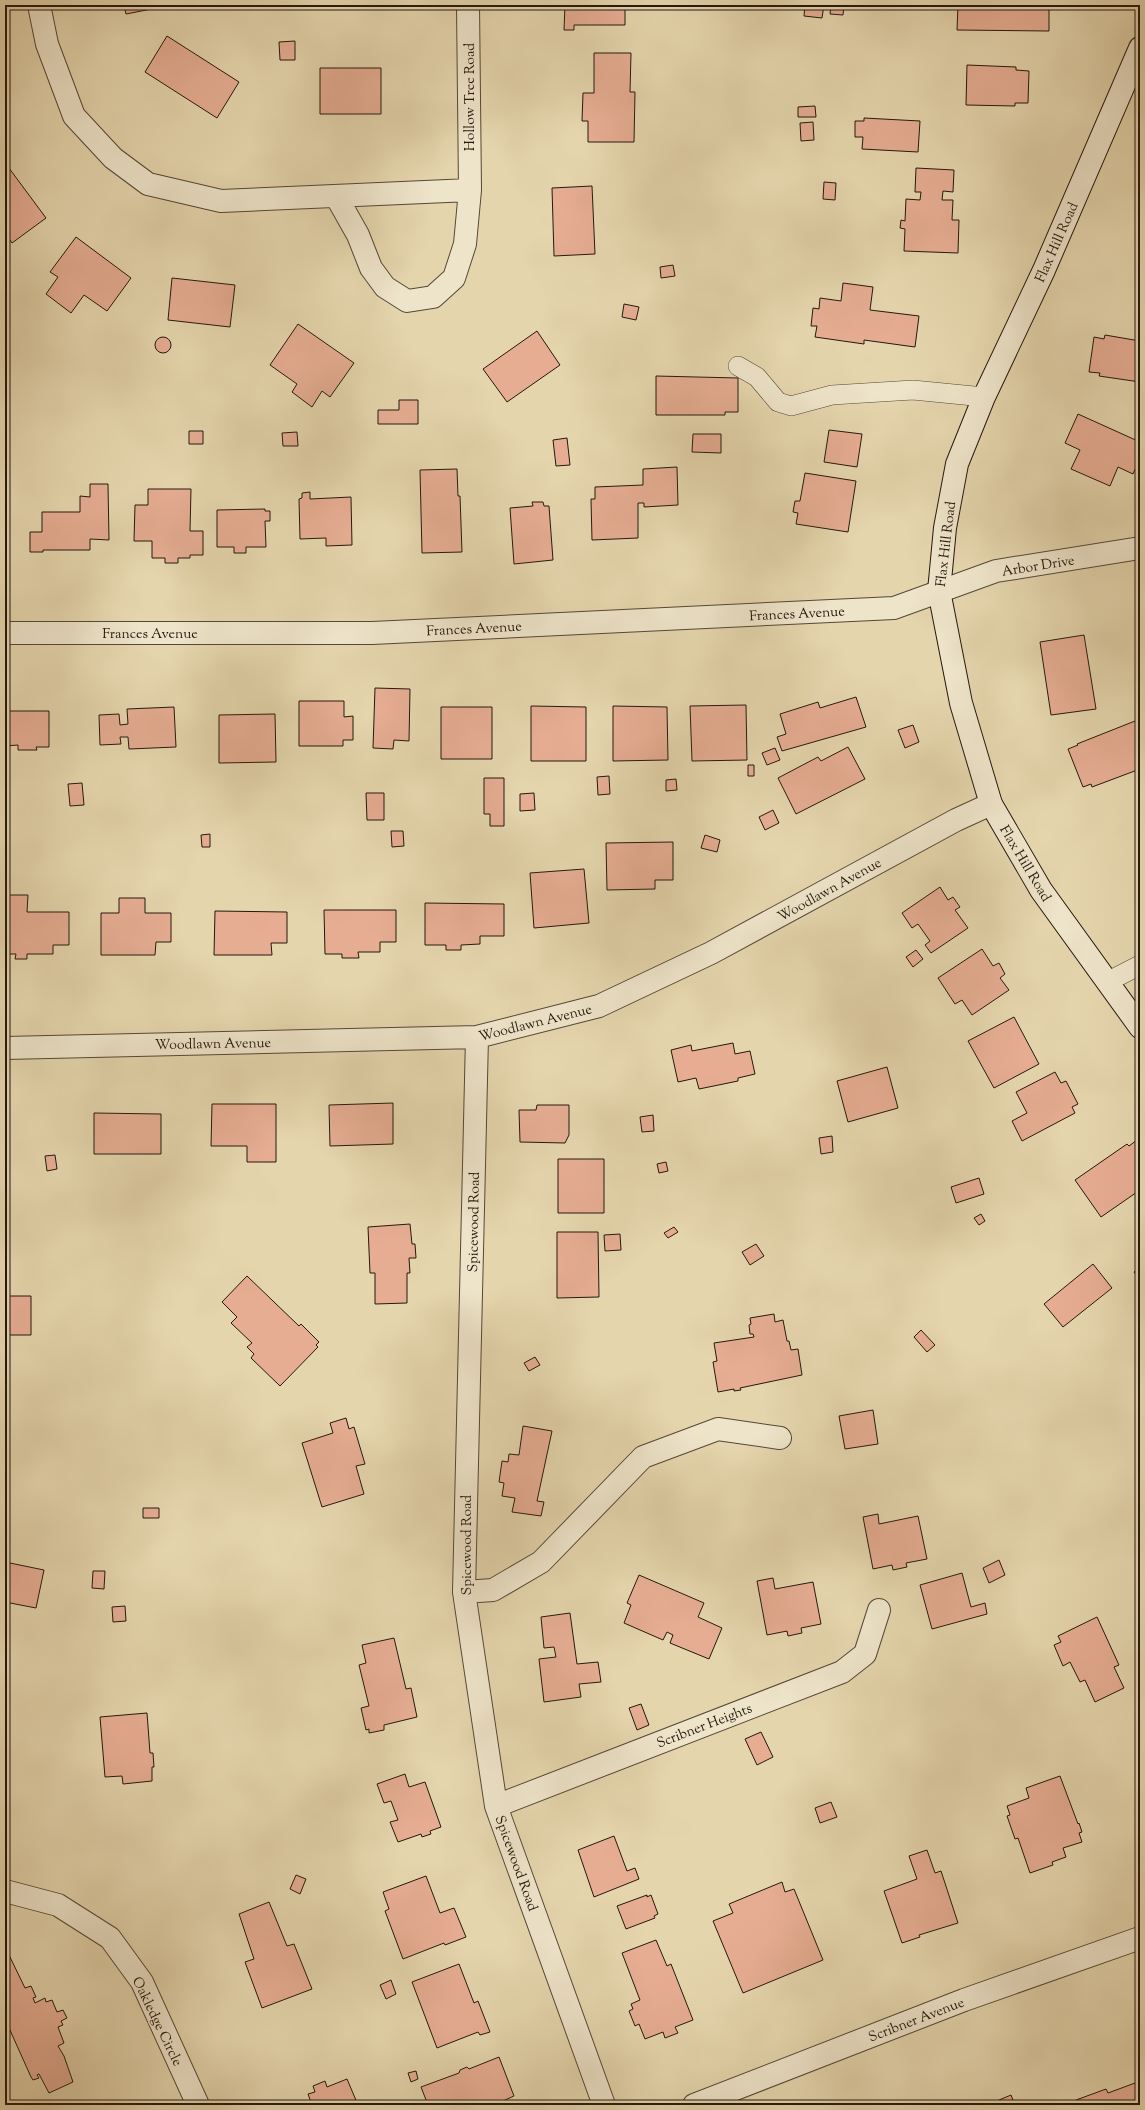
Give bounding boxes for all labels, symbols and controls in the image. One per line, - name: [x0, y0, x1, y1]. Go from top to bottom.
- street label: Hollow Tree Road: [461, 43, 481, 151]
- street label: Flax Hill Road: [1031, 199, 1085, 286]
- street label: Flax Hill Road: [932, 500, 962, 588]
- street label: Arbor Drive: [1000, 551, 1076, 583]
- street label: Frances Avenue: [749, 603, 845, 627]
- street label: Frances Avenue: [426, 618, 522, 642]
- street label: Frances Avenue: [102, 625, 198, 645]
- street label: Flax Hill Road: [994, 822, 1055, 906]
- street label: Woodlawn Avenue: [774, 854, 886, 928]
- street label: Woodlawn Avenue: [477, 1000, 594, 1048]
- street label: Woodlawn Avenue: [155, 1034, 271, 1056]
- street label: Spicewood Road: [464, 1172, 486, 1272]
- street label: Spicewood Road: [458, 1495, 478, 1595]
- street label: Scribner Heights: [654, 1699, 755, 1754]
- street label: Spicewood Road: [489, 1813, 542, 1914]
- street label: Oakledge Circle: [126, 1974, 186, 2070]
- street label: Scribner Avenue: [866, 1993, 967, 2048]

